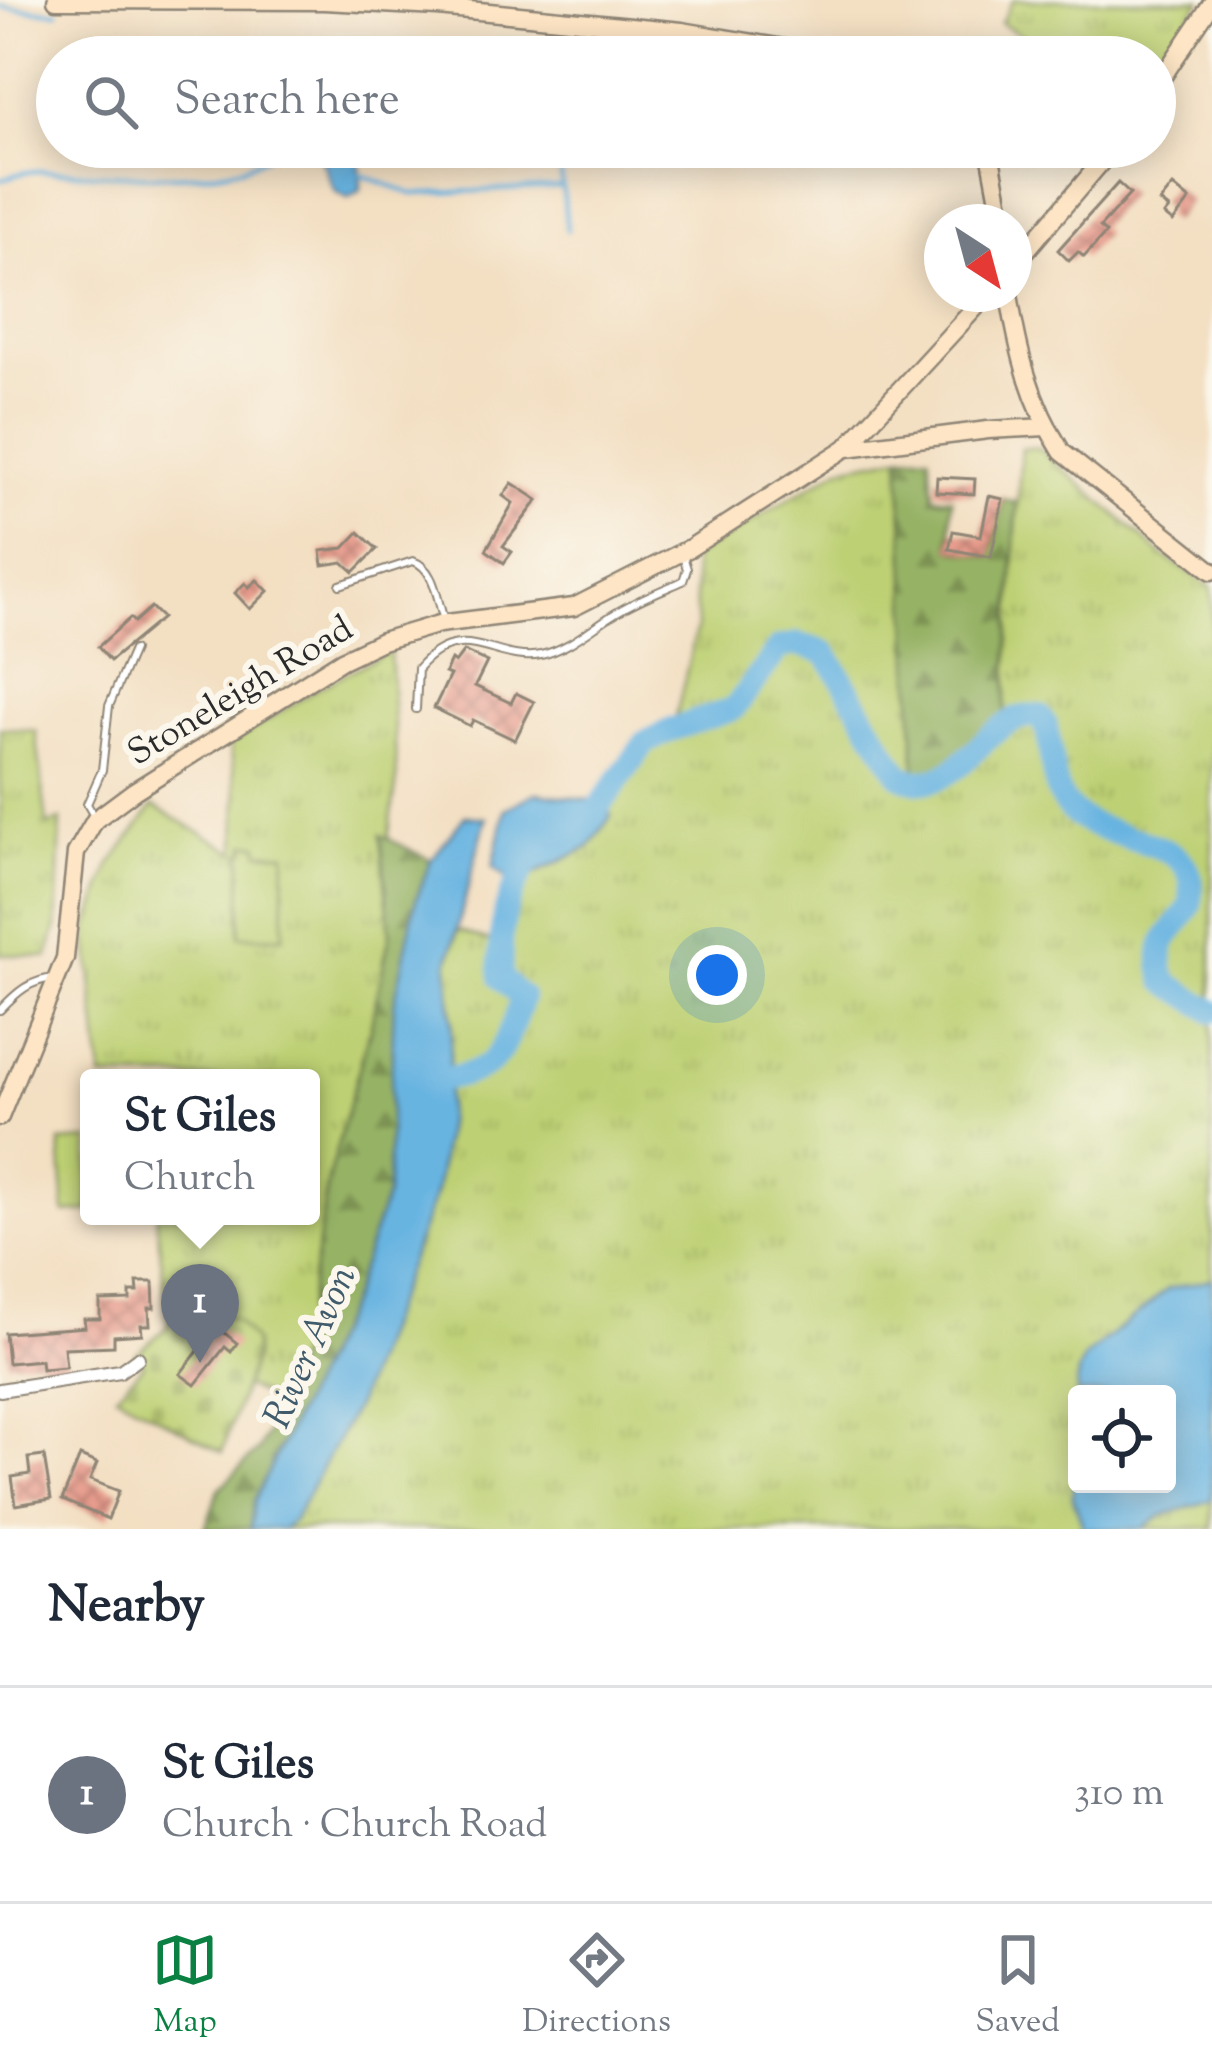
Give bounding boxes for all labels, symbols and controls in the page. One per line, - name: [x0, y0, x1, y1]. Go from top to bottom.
- search box: [36, 36, 1176, 168]
- icon: search: [78, 69, 144, 135]
- text: Search here: [174, 70, 400, 135]
- north arrow: [924, 204, 1032, 312]
- street label: Stoneleigh Road: [118, 605, 364, 780]
- your location: [687, 945, 747, 1005]
- popup: [80, 1069, 320, 1225]
- text: St Giles: [124, 1087, 276, 1152]
- text: Church: [124, 1152, 255, 1208]
- water label: River Avon: [252, 1258, 373, 1438]
- pin: 1: [161, 1264, 239, 1363]
- map controls: [1068, 1385, 1176, 1493]
- button: locate: [1068, 1385, 1176, 1493]
- text: Nearby: [48, 1571, 205, 1644]
- text: St Giles: [162, 1734, 314, 1799]
- text: 1: [80, 1767, 94, 1823]
- text: 310 m: [1074, 1767, 1164, 1823]
- text: Church · Church Road: [162, 1799, 547, 1855]
- tab: Map: [152, 1927, 218, 2047]
- tab: Directions: [522, 1927, 671, 2047]
- tab: Saved: [975, 1927, 1060, 2047]

